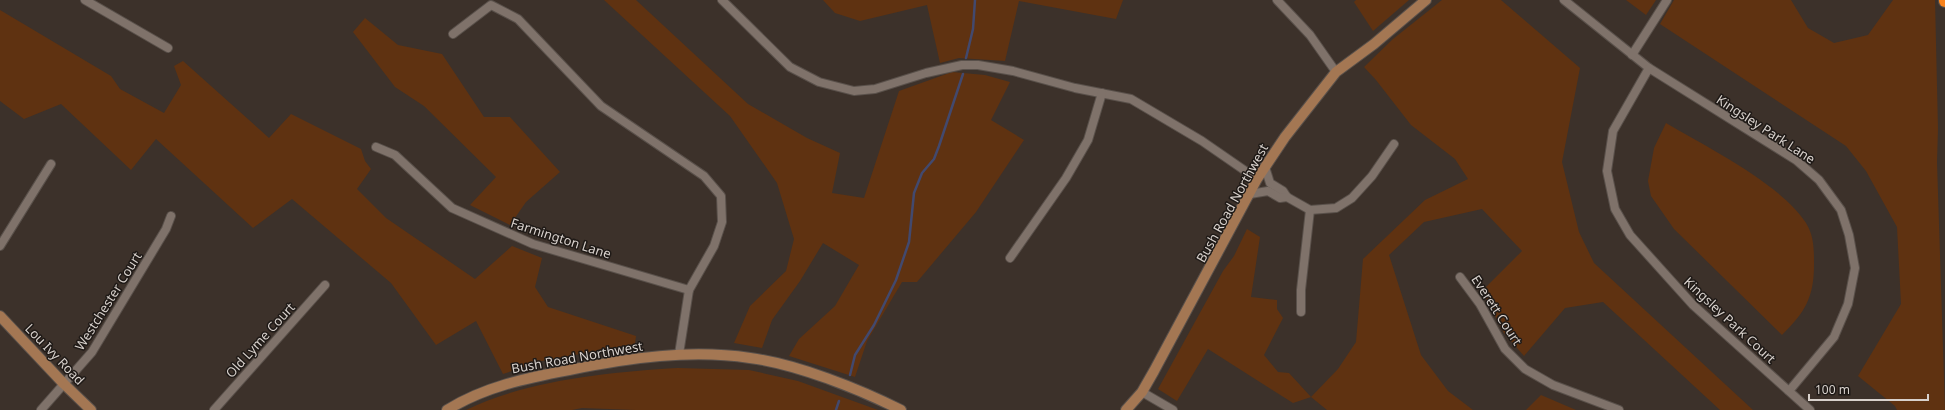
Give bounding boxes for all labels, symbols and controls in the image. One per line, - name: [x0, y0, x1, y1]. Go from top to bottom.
- street label: Kingsley Park Lane: [1713, 90, 1819, 168]
- street label: Bush Road Northwest: [1192, 140, 1272, 266]
- street label: Farmington Lane: [509, 213, 613, 263]
- street label: Westchester Court: [70, 248, 146, 354]
- street label: Everett Court: [1468, 271, 1527, 349]
- street label: Kingsley Park Court: [1680, 273, 1780, 367]
- street label: Old Lyme Court: [221, 298, 299, 381]
- street label: Lou Ivy Road: [21, 320, 89, 388]
- street label: Bush Road Northwest: [510, 337, 644, 377]
- scale bar: [1809, 376, 1928, 402]
- text: 100 m: [1815, 381, 1850, 398]

